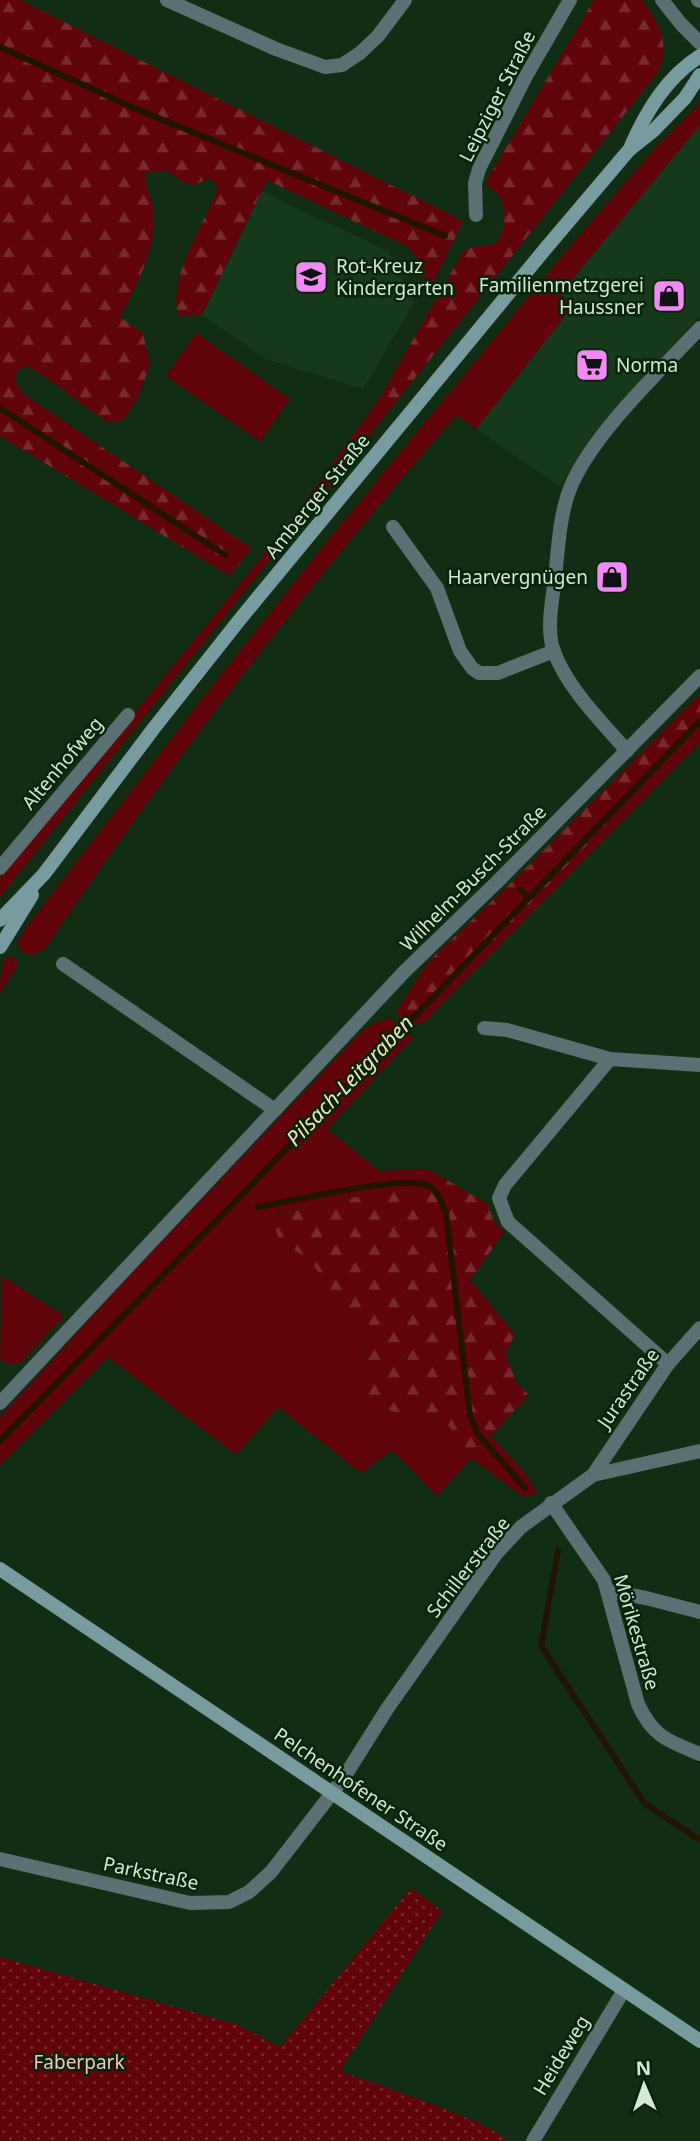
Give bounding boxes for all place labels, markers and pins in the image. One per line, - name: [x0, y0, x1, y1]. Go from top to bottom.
- place label: Rot-Kreuz Kindergarten: [336, 253, 454, 301]
- school or university icon: Rot-Kreuz Kindergarten: [292, 258, 330, 296]
- place label: Familienmetzgerei Haussner: [479, 272, 644, 320]
- shop icon: Familienmetzgerei Haussner: [650, 277, 688, 315]
- supermarket icon: Norma: [573, 346, 611, 384]
- place label: Norma: [616, 352, 678, 378]
- shop icon: Haarvergnügen: [593, 558, 631, 596]
- place label: Haarvergnügen: [447, 564, 588, 590]

